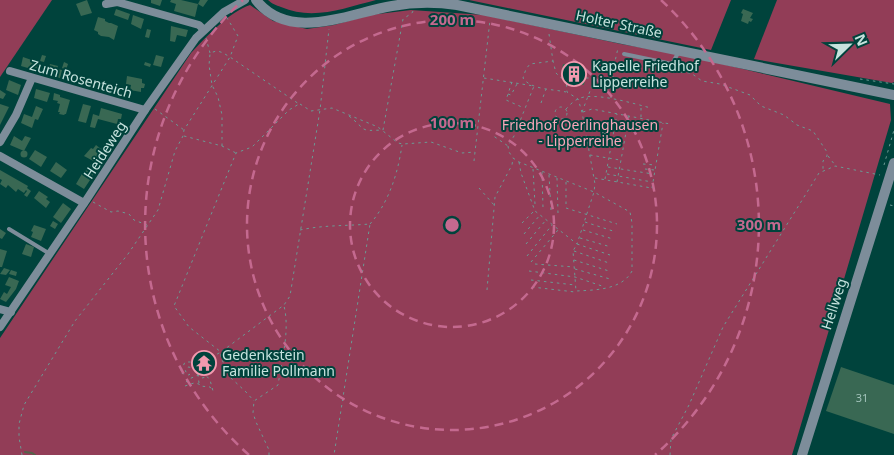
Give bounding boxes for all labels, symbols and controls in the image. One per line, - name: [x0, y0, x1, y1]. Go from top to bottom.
- street label: Holter Straße: [574, 5, 664, 42]
- text: 200 m: [430, 9, 474, 29]
- north arrow: [824, 20, 874, 70]
- text: N: [850, 31, 872, 49]
- street label: Zum Rosenteich: [28, 55, 135, 102]
- place label: Kapelle Friedhof Lipperreihe: [592, 56, 700, 91]
- building icon: Kapelle Friedhof Lipperreihe: [561, 61, 587, 87]
- text: 100 m: [430, 112, 474, 132]
- park label: Friedhof Oerlinghausen - Lipperreihe: [502, 115, 658, 150]
- street label: Heideweg: [79, 117, 130, 182]
- text: 300 m: [737, 214, 781, 234]
- centre of rings: [443, 216, 461, 234]
- street label: Hellweg: [816, 276, 851, 332]
- place label: Gedenkstein Familie Pollmann: [222, 345, 335, 380]
- temple icon: Gedenkstein Familie Pollmann: [191, 350, 217, 376]
- house number: 31: [856, 390, 868, 405]

